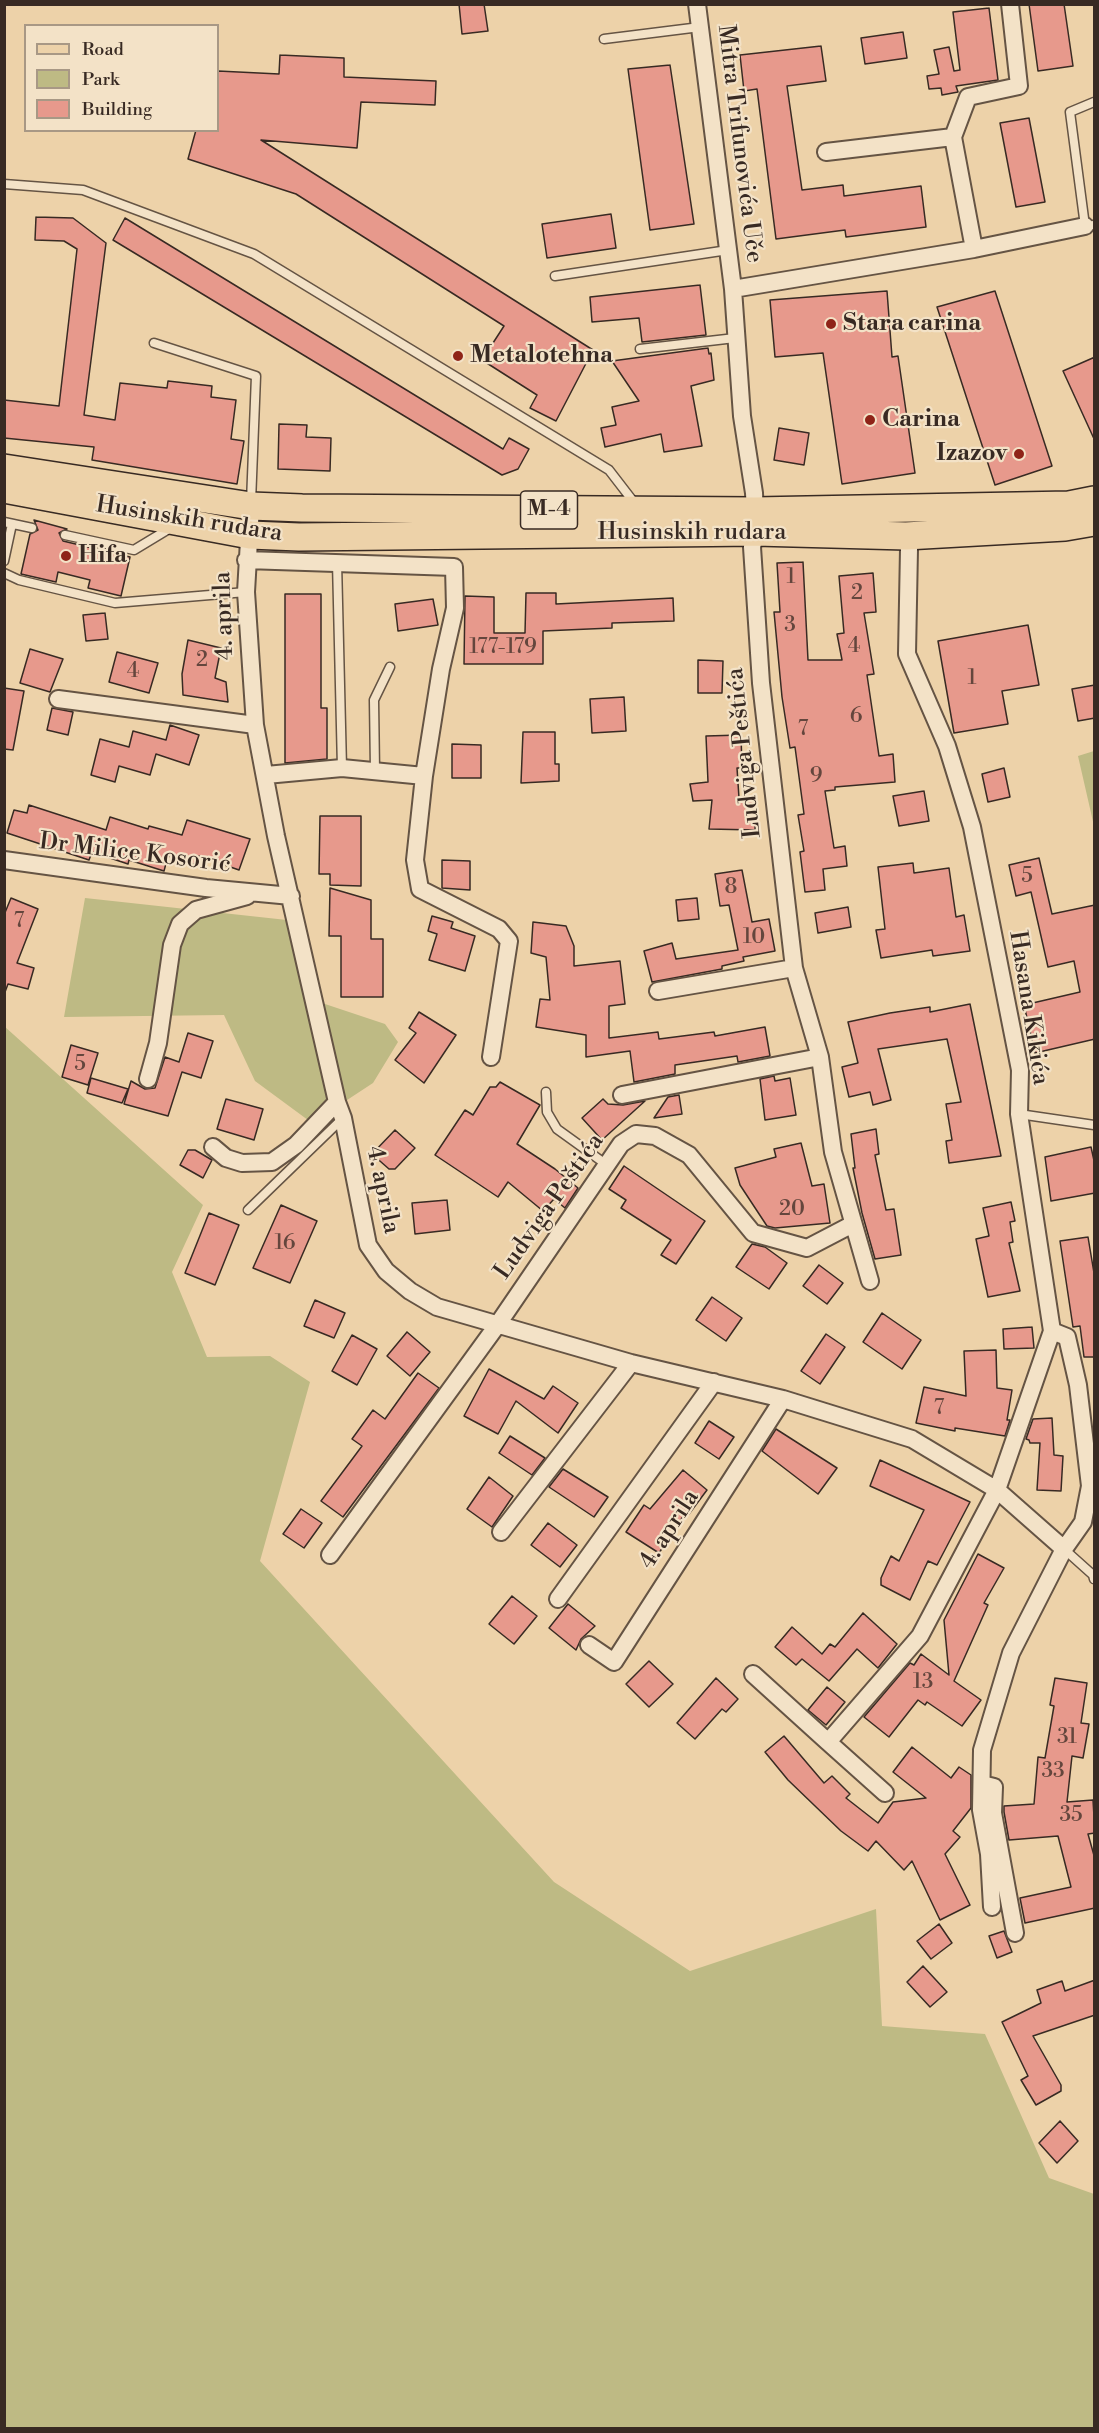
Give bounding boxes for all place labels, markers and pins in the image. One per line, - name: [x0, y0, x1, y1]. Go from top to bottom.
- place label: Stara carina: [843, 310, 981, 338]
- marker: Stara carina: [824, 317, 838, 331]
- place label: Metalotehna: [470, 342, 613, 370]
- marker: Metalotehna: [451, 349, 465, 363]
- place label: Carina: [882, 406, 960, 434]
- marker: Carina: [863, 413, 877, 427]
- place label: Izazov: [936, 440, 1007, 468]
- marker: Izazov: [1012, 447, 1026, 461]
- place label: Hifa: [78, 542, 127, 570]
- marker: Hifa: [59, 549, 73, 563]

